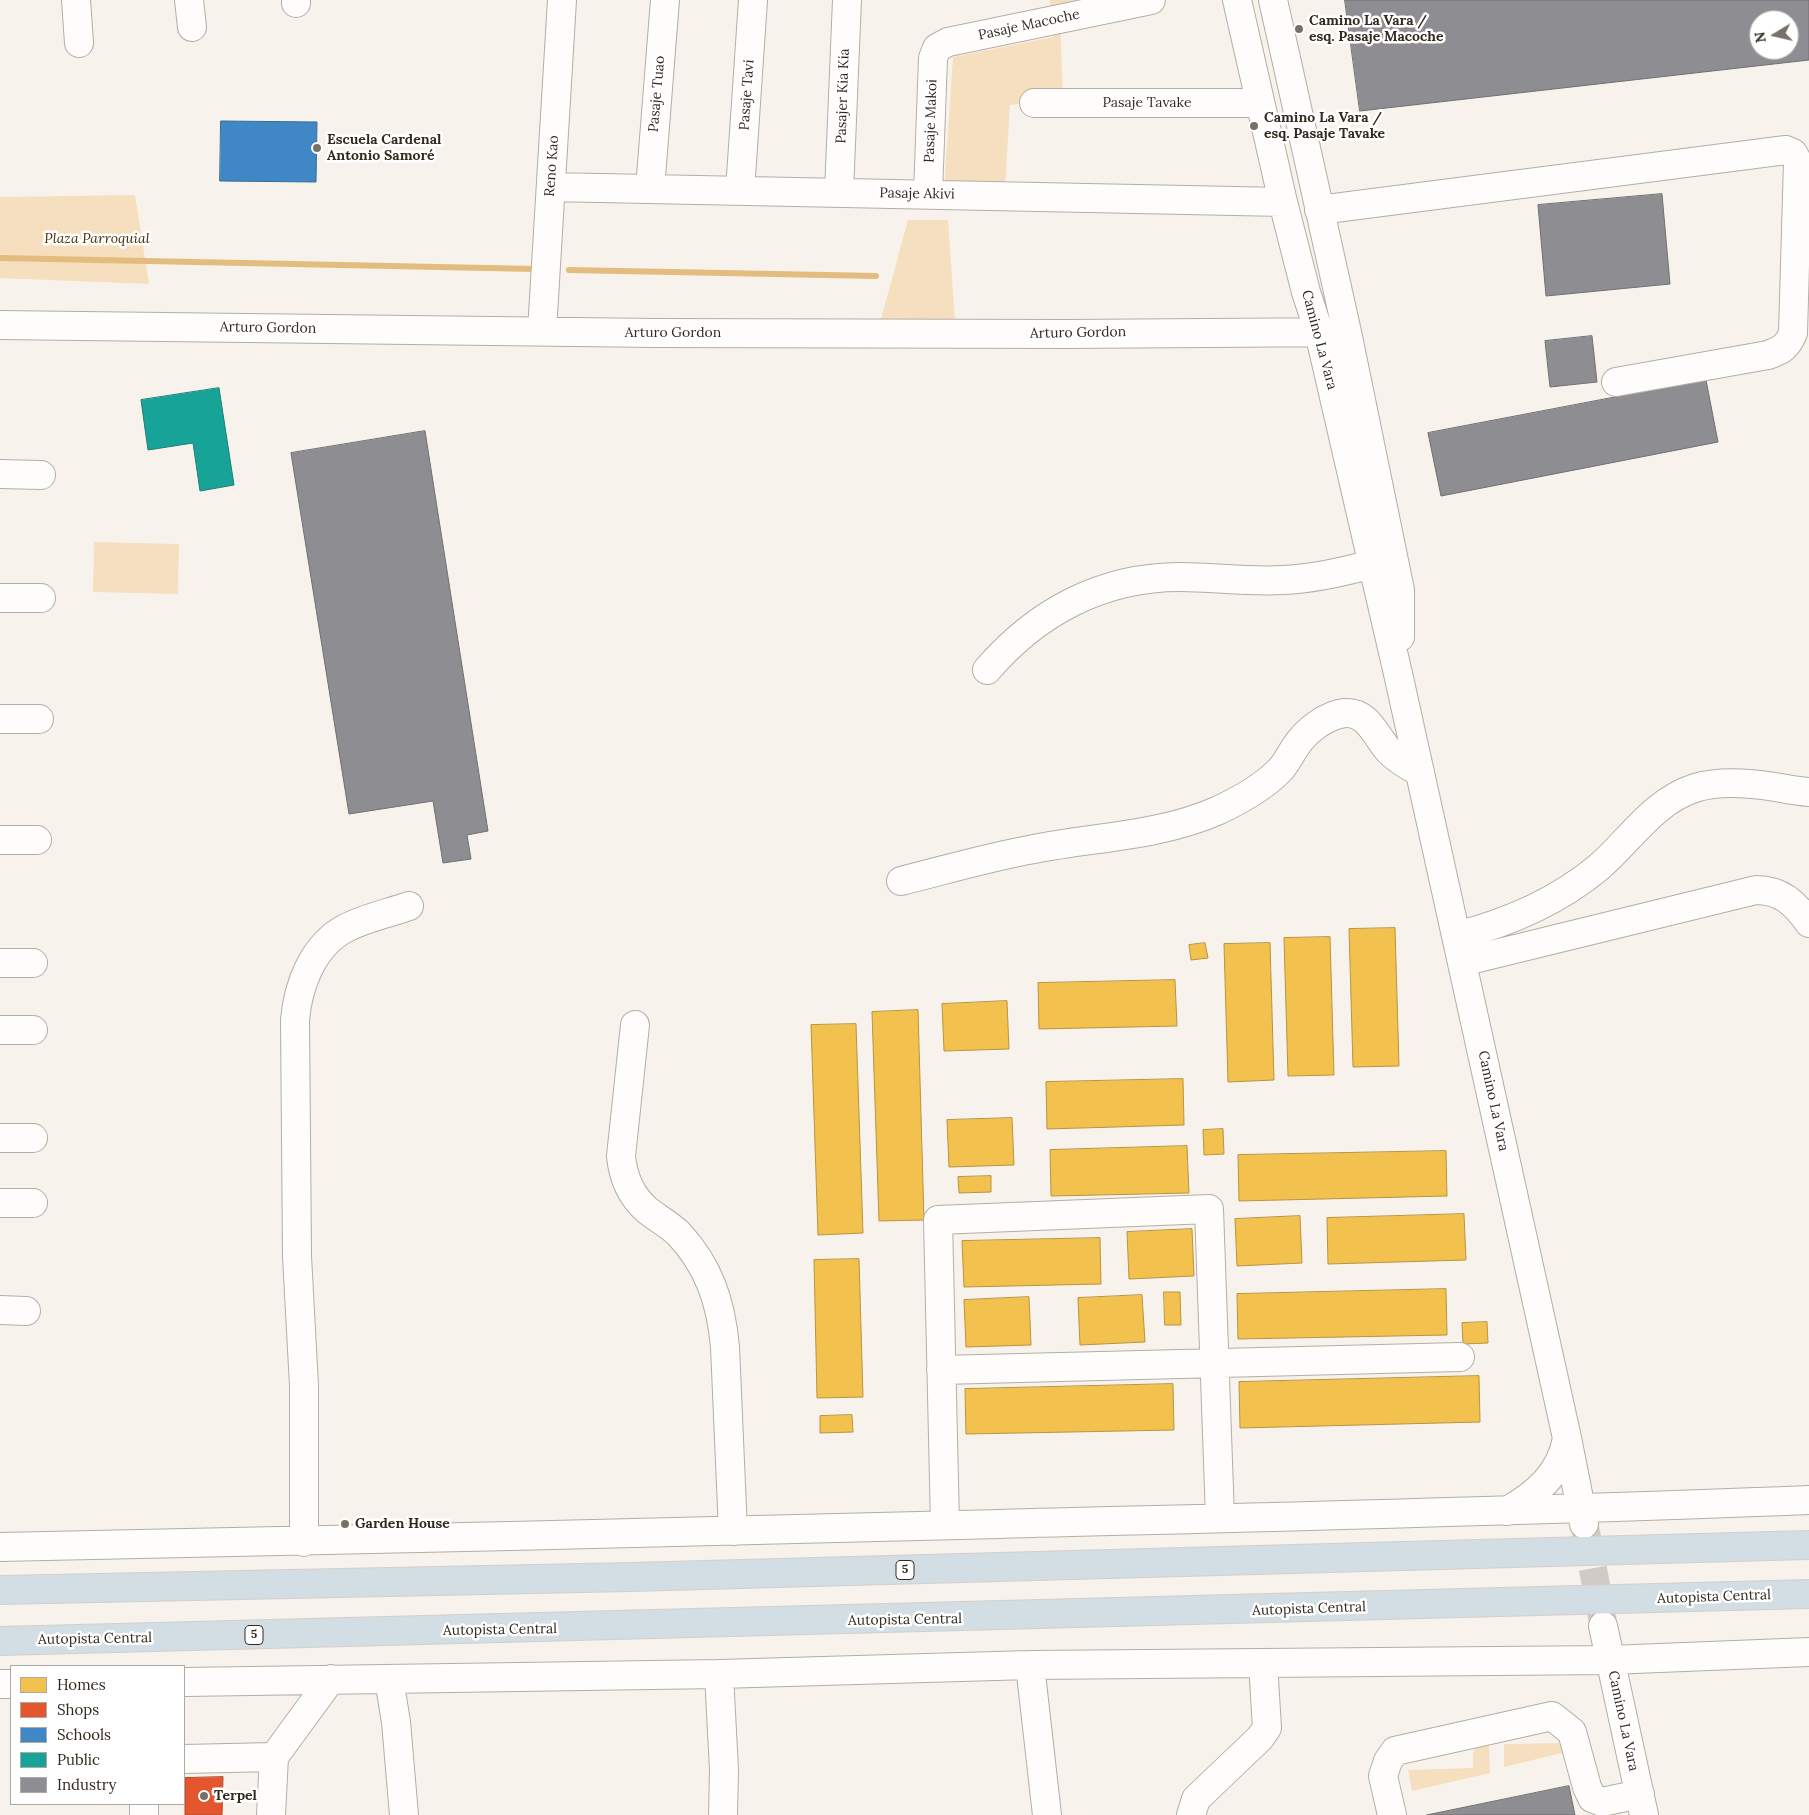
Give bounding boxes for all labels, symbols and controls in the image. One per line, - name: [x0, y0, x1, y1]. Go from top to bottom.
- street label: Pasaje Macoche: [977, 6, 1081, 44]
- north arrow: [1749, 10, 1799, 60]
- place label: Camino La Vara / esq. Pasaje Macoche: [1309, 13, 1443, 46]
- marker: Camino La Vara / esq. Pasaje Macoche: [1293, 23, 1305, 35]
- text: N: [1750, 30, 1770, 44]
- street label: Pasajer Kia Kia: [833, 48, 853, 144]
- street label: Pasaje Tuao: [645, 55, 669, 133]
- street label: Pasaje Tavi: [736, 59, 758, 131]
- street label: Pasaje Makoi: [921, 79, 941, 163]
- street label: Pasaje Tavake: [1102, 95, 1192, 111]
- place label: Camino La Vara / esq. Pasaje Tavake: [1264, 110, 1385, 142]
- marker: Camino La Vara / esq. Pasaje Tavake: [1248, 120, 1260, 132]
- place label: Escuela Cardenal Antonio Samoré: [327, 132, 441, 164]
- street label: Reno Kao: [541, 135, 563, 197]
- marker: Escuela Cardenal Antonio Samoré: [311, 142, 323, 154]
- street label: Pasaje Akivi: [879, 185, 955, 203]
- park label: Plaza Parroquial: [44, 231, 150, 247]
- street label: Camino La Vara: [1298, 288, 1340, 392]
- street label: Arturo Gordon: [220, 319, 316, 337]
- street label: Arturo Gordon: [1030, 324, 1126, 342]
- street label: Arturo Gordon: [625, 325, 721, 341]
- street label: Camino La Vara: [1474, 1049, 1512, 1153]
- place label: Garden House: [355, 1516, 450, 1532]
- marker: Garden House: [339, 1518, 351, 1530]
- road number: 5: [896, 1560, 914, 1580]
- street label: Autopista Central: [1657, 1587, 1771, 1607]
- street label: Autopista Central: [1252, 1599, 1366, 1619]
- street label: Autopista Central: [848, 1611, 962, 1629]
- street label: Autopista Central: [443, 1621, 557, 1639]
- road number: 5: [245, 1626, 263, 1644]
- street label: Autopista Central: [38, 1630, 152, 1648]
- legend: [10, 1665, 185, 1805]
- street label: Camino La Vara: [1604, 1669, 1642, 1773]
- text: Homes: [57, 1675, 106, 1694]
- text: Shops: [57, 1700, 99, 1719]
- text: Schools: [57, 1725, 111, 1744]
- text: Public: [57, 1750, 100, 1769]
- text: Industry: [57, 1775, 116, 1794]
- place label: Terpel: [214, 1788, 257, 1804]
- marker: Terpel: [198, 1790, 210, 1802]

